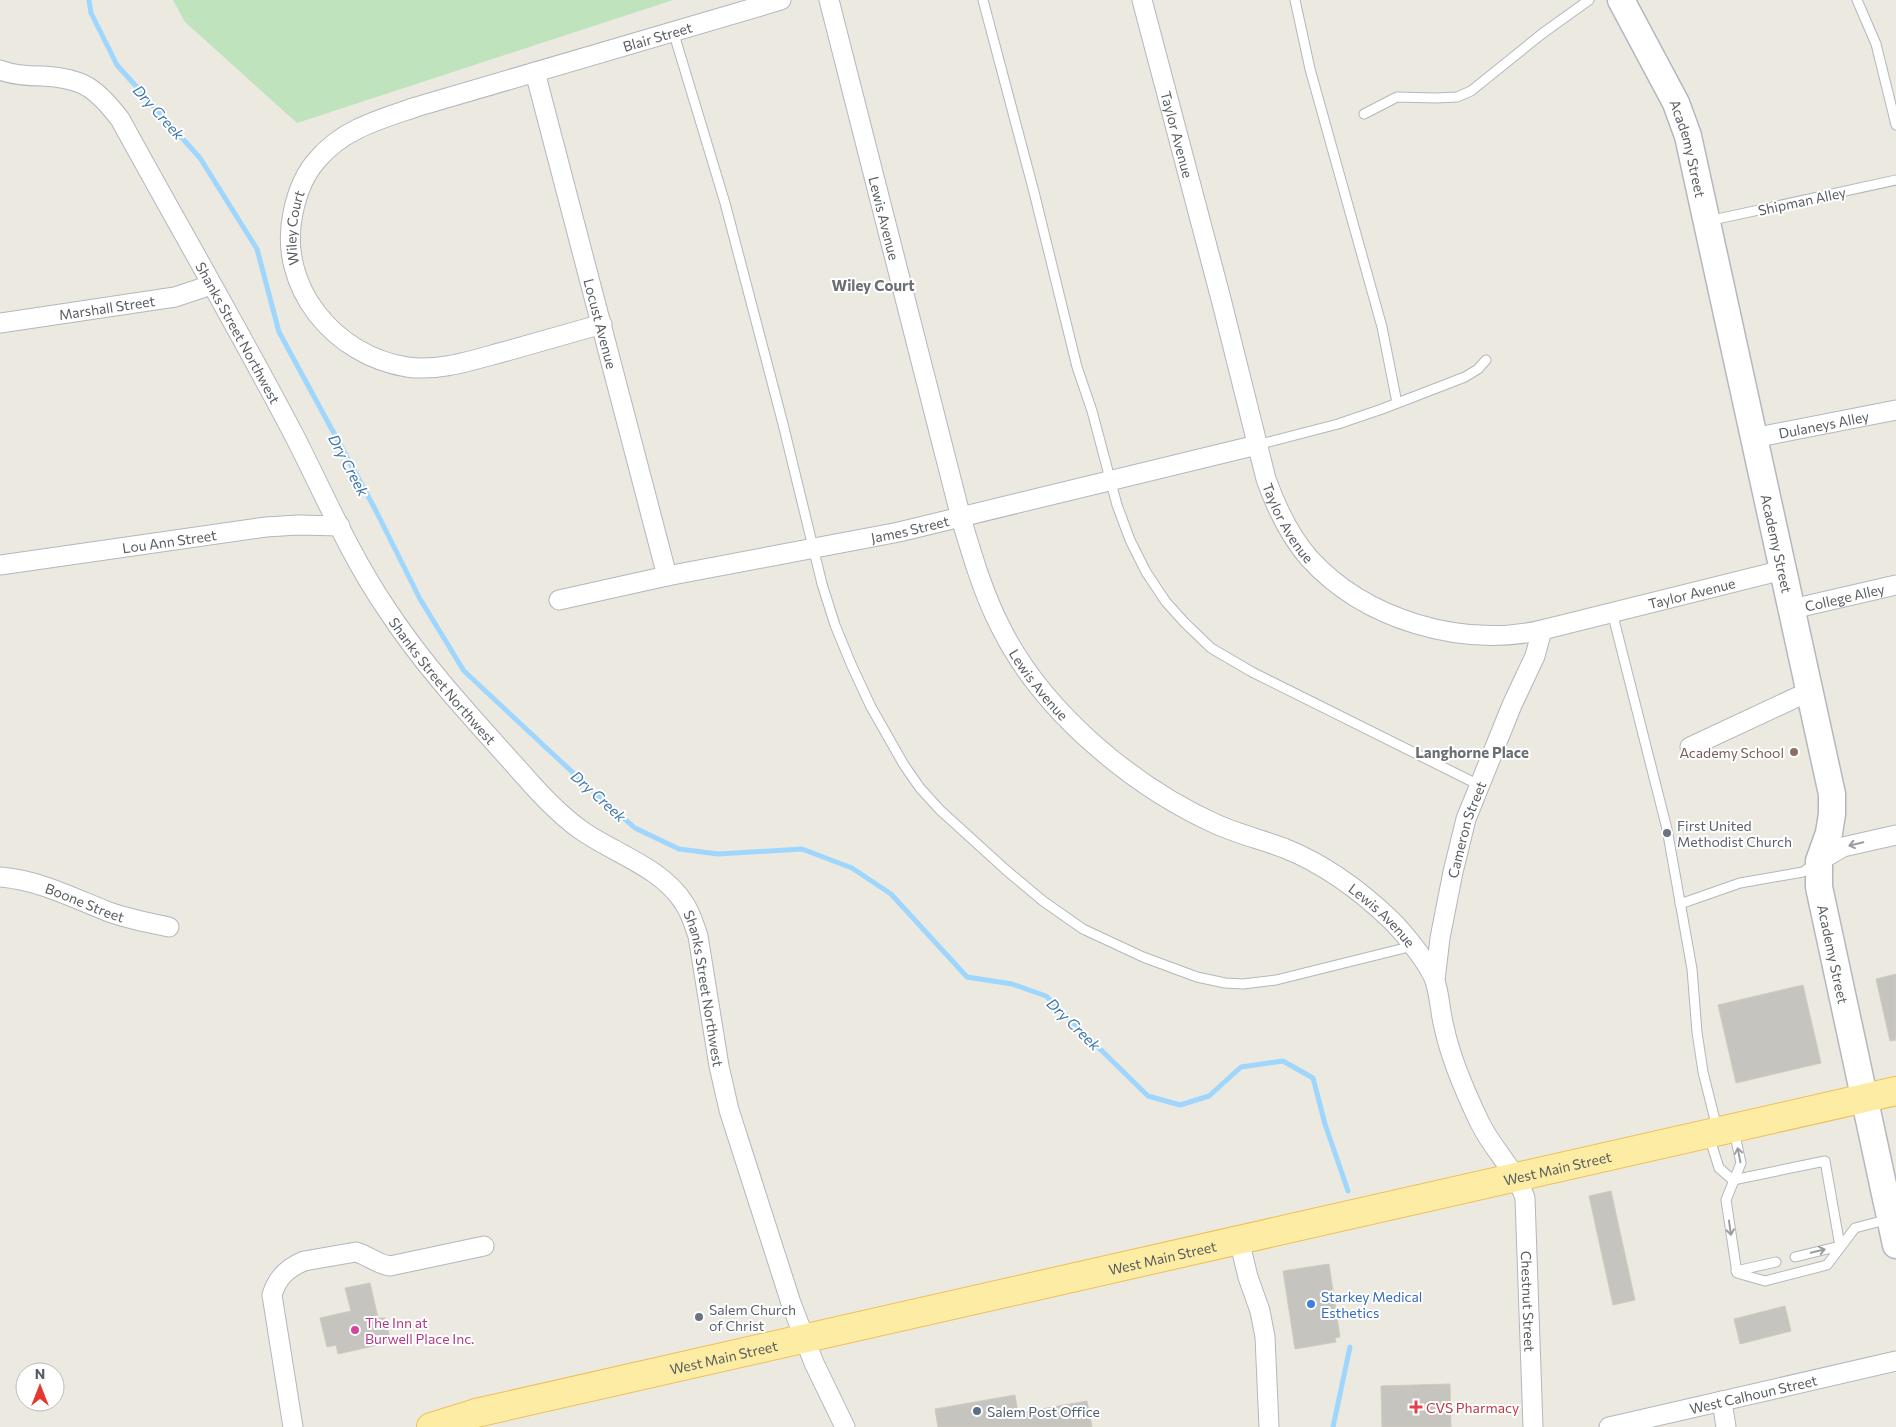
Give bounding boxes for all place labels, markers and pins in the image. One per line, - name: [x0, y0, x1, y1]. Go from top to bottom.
- place label: Academy School: [1680, 744, 1784, 761]
- marker: Academy School: [1788, 746, 1800, 758]
- place label: First United Methodist Church: [1677, 817, 1792, 850]
- marker: First United Methodist Church: [1661, 827, 1673, 839]
- place label: Starkey Medical Esthetics: [1321, 1288, 1422, 1321]
- marker: Starkey Medical Esthetics: [1305, 1298, 1317, 1310]
- place label: Salem Church of Christ: [709, 1301, 796, 1334]
- marker: Salem Church of Christ: [693, 1311, 705, 1323]
- place label: The Inn at Burwell Place Inc.: [365, 1314, 474, 1347]
- marker: The Inn at Burwell Place Inc.: [349, 1324, 361, 1336]
- place label: CVS Pharmacy: [1426, 1399, 1519, 1416]
- marker: CVS Pharmacy: [1410, 1401, 1422, 1413]
- place label: Salem Post Office: [987, 1403, 1100, 1420]
- marker: Salem Post Office: [971, 1405, 983, 1417]

